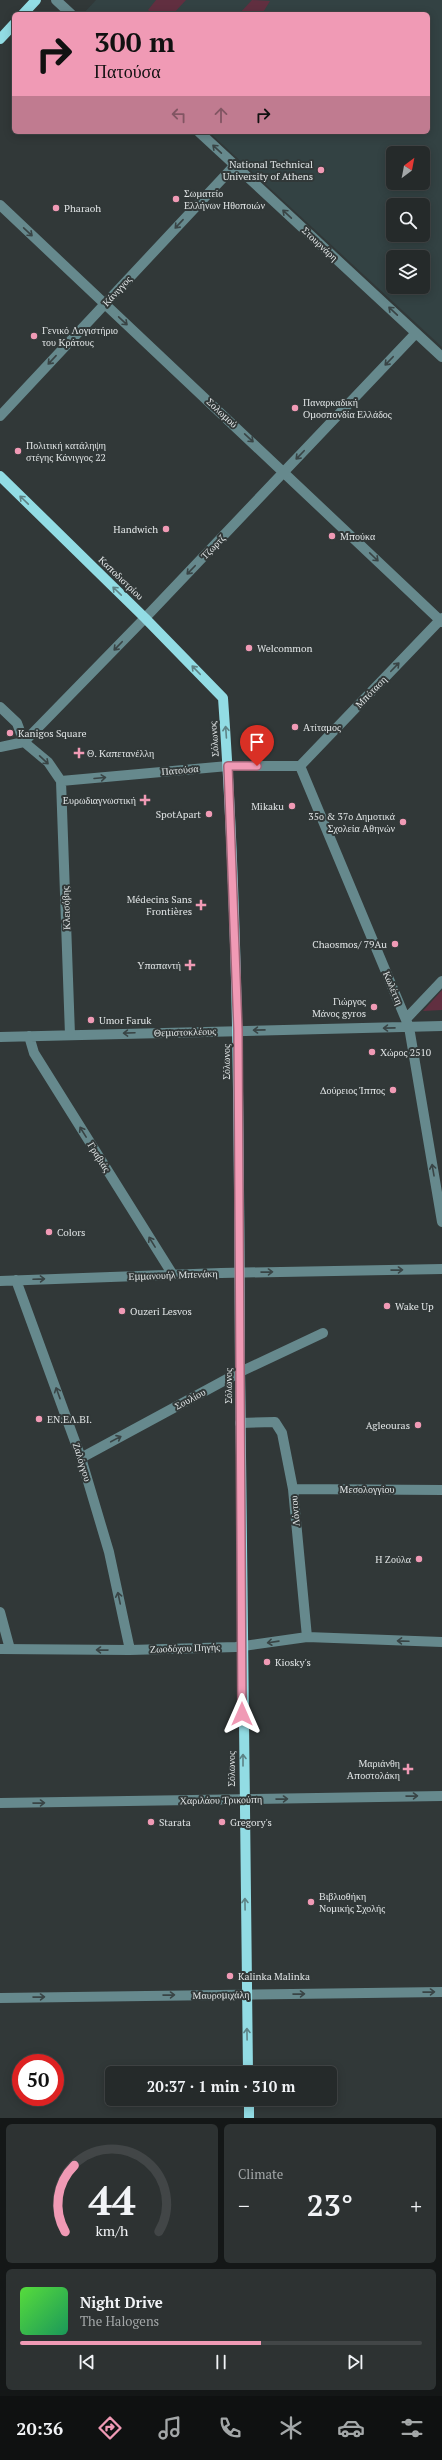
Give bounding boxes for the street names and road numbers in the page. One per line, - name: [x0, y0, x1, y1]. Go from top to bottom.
- street label: Στουρνάρη: [299, 224, 341, 264]
- street label: Κάνιγγος: [100, 273, 134, 309]
- street label: Σολωμού: [204, 395, 240, 431]
- street label: Τζωρτζ: [198, 532, 228, 562]
- street label: Καποδιστρίου: [96, 553, 146, 603]
- street label: Μπόταση: [352, 673, 390, 711]
- street label: Σόλωνος: [206, 721, 222, 757]
- street label: Πατούσα: [161, 762, 200, 778]
- street label: Κλεισόβης: [59, 886, 73, 930]
- street label: Κωλέττη: [380, 969, 406, 1007]
- street label: Θεμιστοκλέους: [154, 1024, 216, 1040]
- street label: Σόλωνος: [220, 1044, 233, 1080]
- street label: Γραβιάς: [85, 1140, 113, 1174]
- street label: Εμμανουήλ Μπενάκη: [128, 1267, 218, 1283]
- street label: Σόλωνος: [222, 1368, 235, 1404]
- street label: Σουλίου: [172, 1385, 208, 1413]
- street label: Ζαλόγγου: [70, 1441, 94, 1483]
- street label: Μεσολογγίου: [340, 1483, 394, 1496]
- street label: Λόντου: [287, 1495, 303, 1527]
- street label: Ζωοδόχου Πηγής: [150, 1640, 220, 1656]
- street label: Σόλωνος: [225, 1751, 238, 1787]
- street label: Χαριλάου Τρικούπη: [180, 1793, 262, 1807]
- street label: Μαυρομιχάλη: [192, 1988, 250, 2002]

